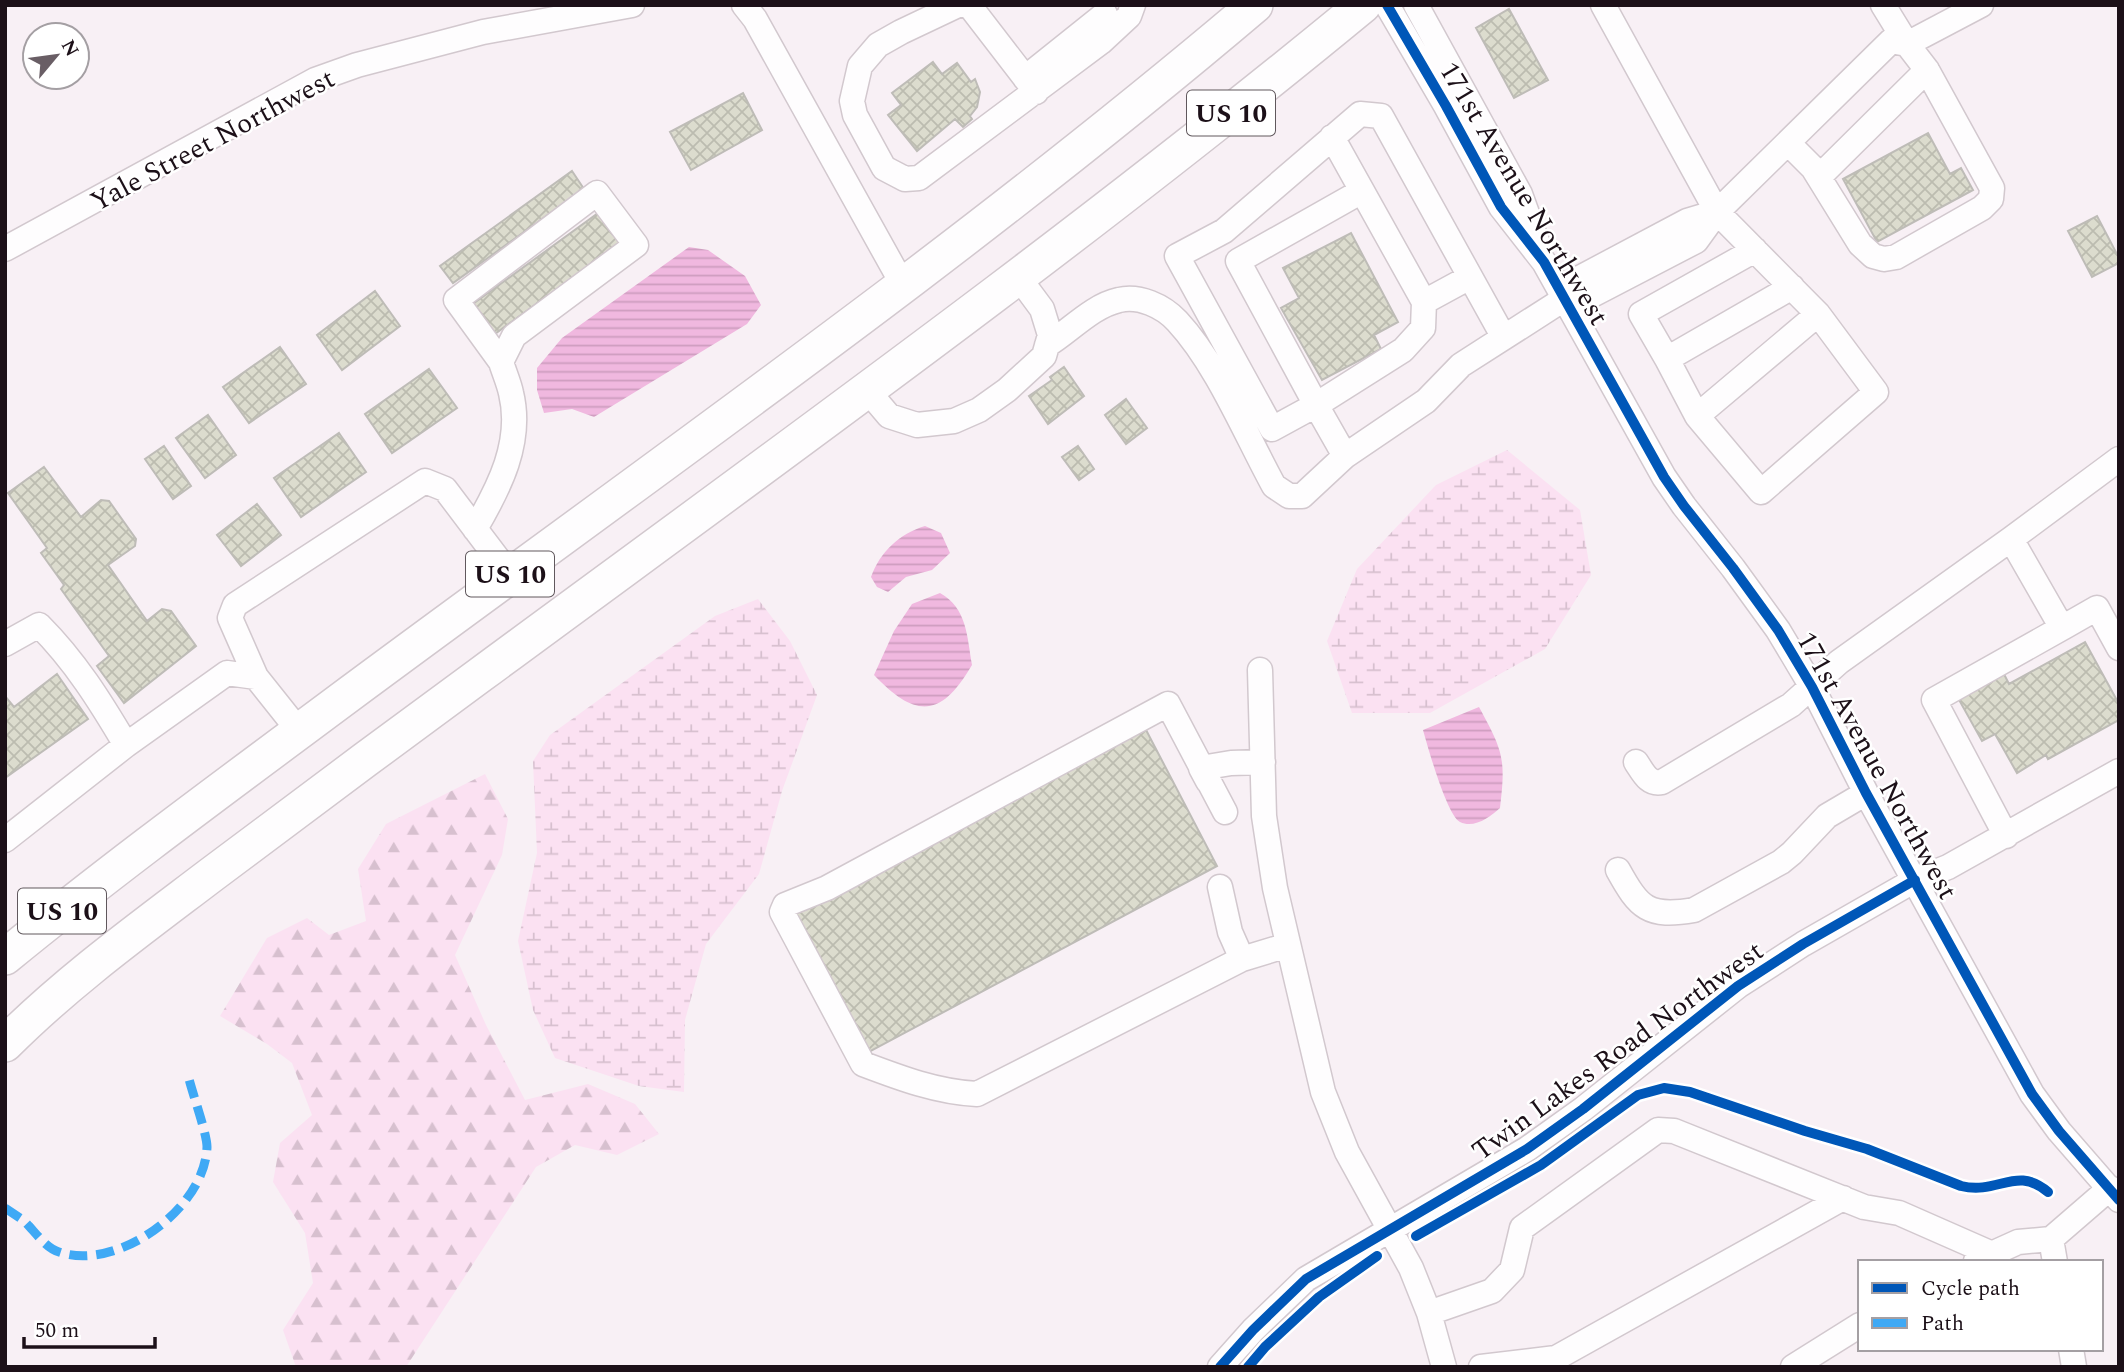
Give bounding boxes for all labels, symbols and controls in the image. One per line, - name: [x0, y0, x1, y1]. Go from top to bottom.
- north arrow: [21, 21, 91, 91]
- text: N: [53, 35, 86, 62]
- street label: 171st Avenue Northwest: [1428, 54, 1620, 334]
- street label: Yale Street Northwest: [83, 57, 343, 223]
- road number: US 10: [1187, 90, 1275, 136]
- road number: US 10: [466, 552, 554, 596]
- street label: 171st Avenue Northwest: [1785, 624, 1969, 908]
- road number: US 10: [18, 888, 106, 934]
- street label: Twin Lakes Road Northwest: [1463, 930, 1773, 1172]
- legend: [1858, 1260, 2103, 1351]
- text: Cycle path: [1921, 1273, 2020, 1305]
- scale bar: [24, 1306, 156, 1350]
- text: Path: [1921, 1308, 1964, 1340]
- text: 50 m: [35, 1315, 79, 1347]

